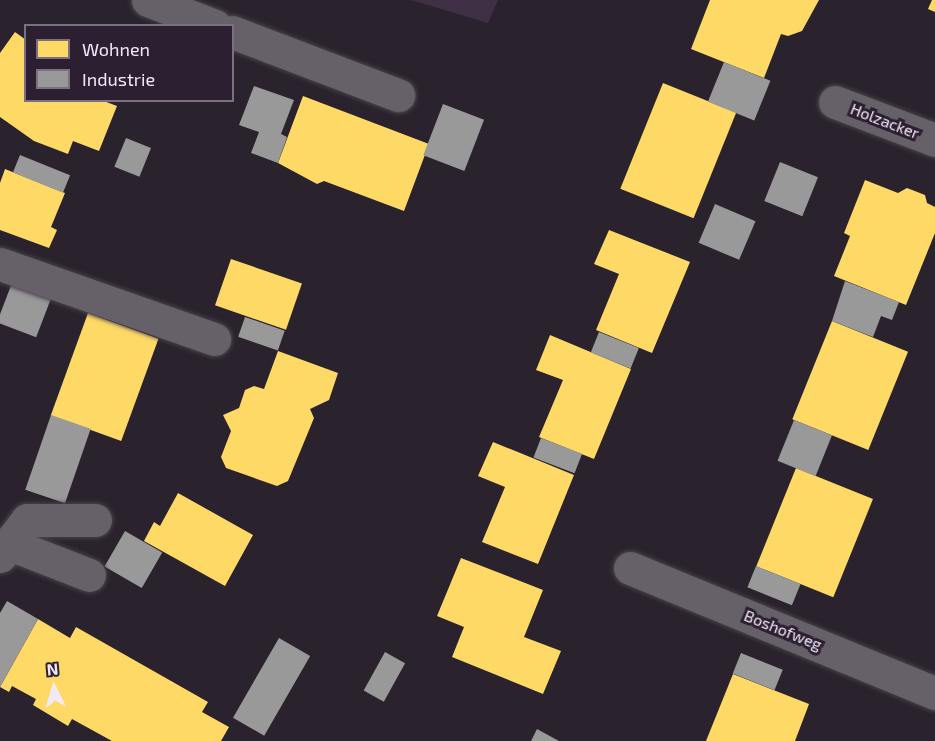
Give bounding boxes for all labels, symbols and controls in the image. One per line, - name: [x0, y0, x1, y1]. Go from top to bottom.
- legend: [24, 24, 234, 102]
- text: Wohnen: [82, 38, 150, 60]
- text: Industrie: [82, 68, 155, 90]
- street label: Holzacker: [848, 99, 922, 143]
- street label: Boshofweg: [741, 606, 825, 654]
- north arrow: [24, 657, 84, 717]
- text: N: [46, 659, 59, 679]

